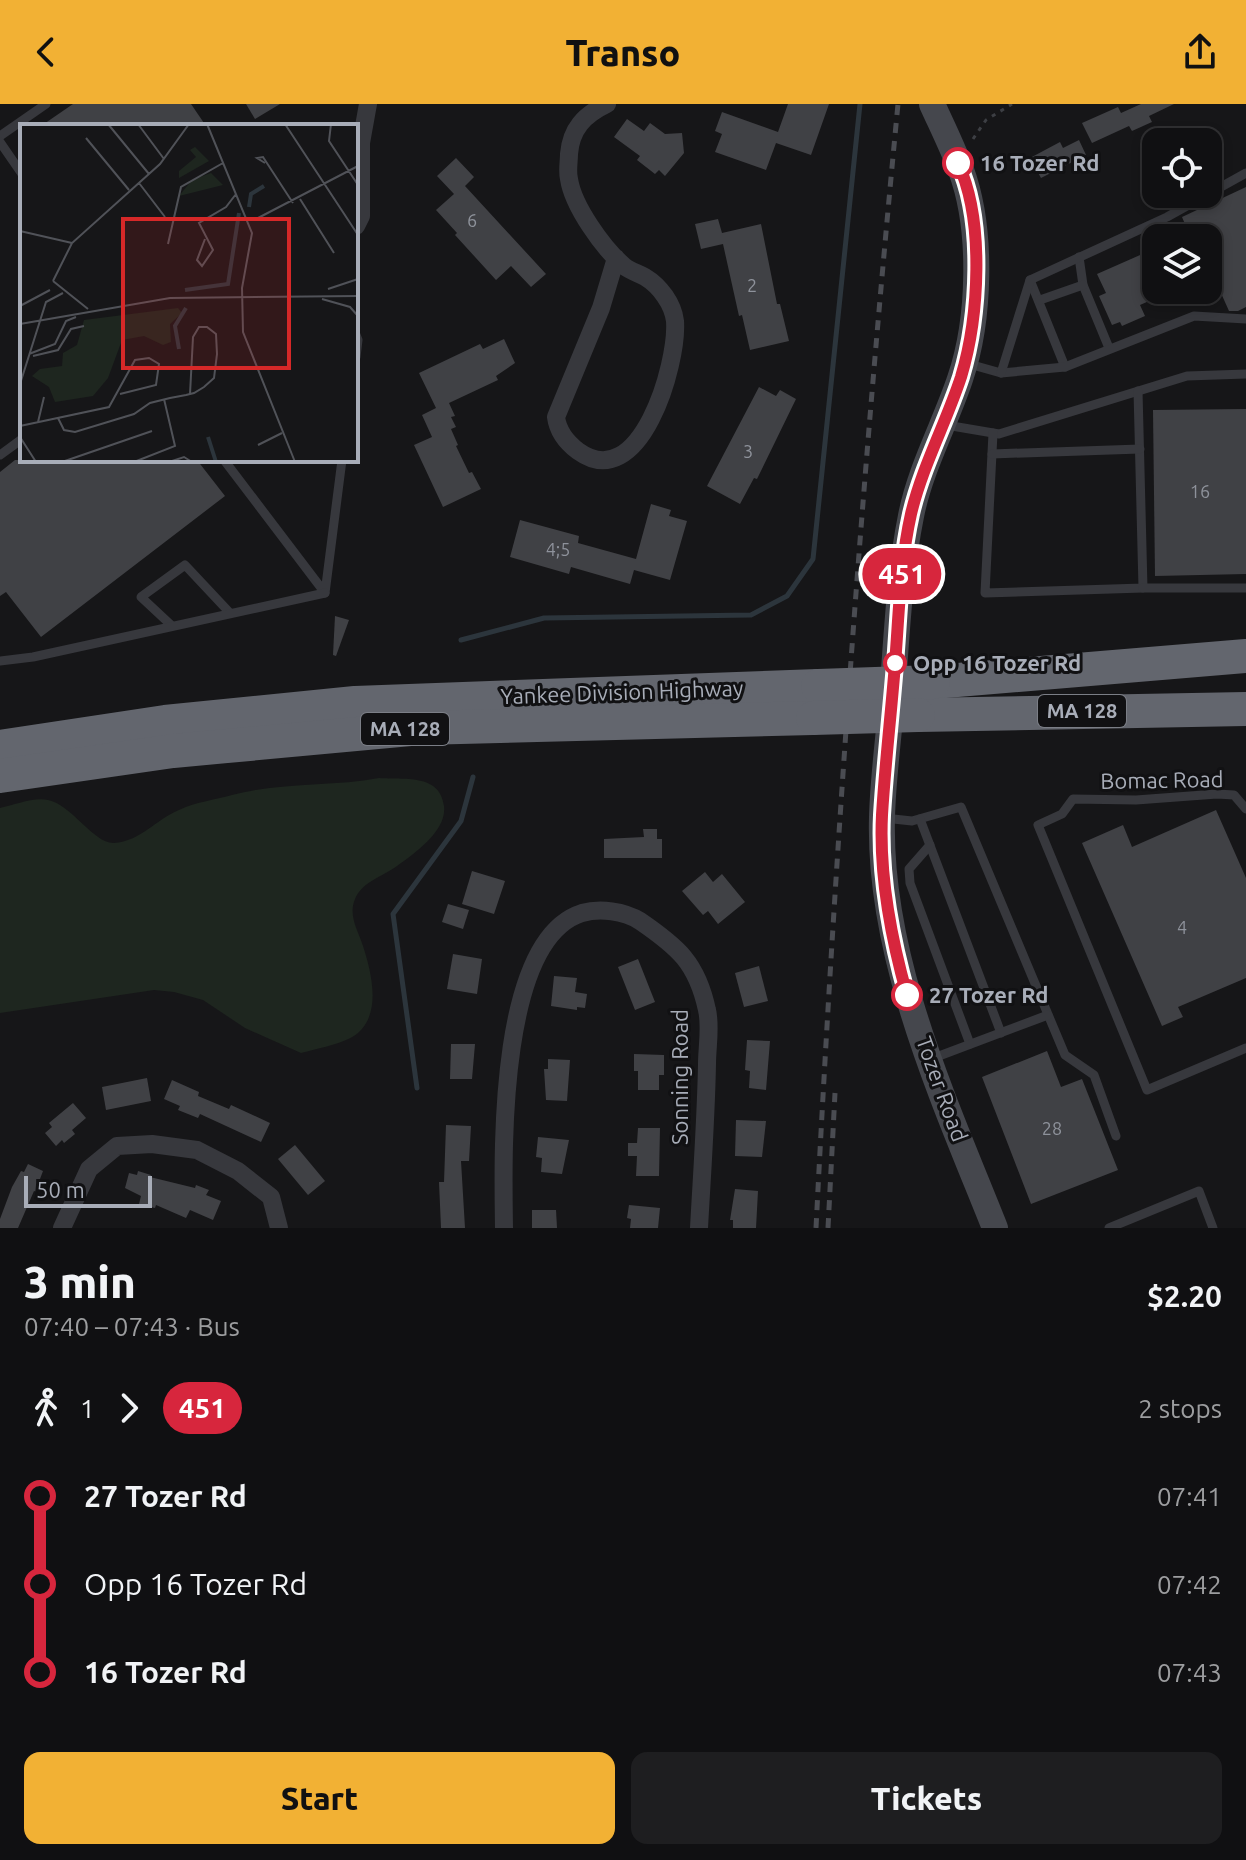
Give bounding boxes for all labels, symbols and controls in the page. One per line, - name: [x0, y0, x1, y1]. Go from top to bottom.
- icon: back: [24, 30, 68, 74]
- icon: share: [1178, 30, 1222, 74]
- text: Transo: [566, 32, 680, 73]
- inset map: [20, 124, 358, 462]
- map controls: [1142, 128, 1222, 304]
- button: locate: [1142, 128, 1222, 208]
- marker: 16 Tozer Rd: [943, 148, 973, 178]
- place label: 16 Tozer Rd: [980, 150, 1099, 175]
- house number: 6: [467, 210, 477, 230]
- button: layers: [1142, 224, 1222, 304]
- house number: 2: [747, 275, 757, 295]
- house number: 3: [743, 441, 753, 461]
- house number: 16: [1190, 481, 1210, 501]
- house number: 4;5: [546, 539, 570, 559]
- line badge: 451: [856, 548, 948, 600]
- text: 451: [878, 558, 926, 589]
- place label: Opp 16 Tozer Rd: [913, 650, 1081, 675]
- marker: Opp 16 Tozer Rd: [884, 652, 906, 674]
- street label: Yankee Division Highway: [500, 675, 744, 708]
- road number: MA 128: [1038, 695, 1126, 727]
- road number: MA 128: [361, 713, 449, 745]
- street label: Bomac Road: [1100, 766, 1224, 793]
- house number: 4: [1177, 917, 1187, 937]
- marker: 27 Tozer Rd: [892, 980, 922, 1010]
- place label: 27 Tozer Rd: [929, 982, 1048, 1007]
- street label: Sonning Road: [667, 1009, 692, 1145]
- street label: Tozer Road: [912, 1033, 973, 1145]
- house number: 28: [1042, 1118, 1062, 1138]
- scale bar: [24, 1172, 152, 1208]
- text: 50 m: [36, 1177, 85, 1202]
- text: 3 min: [24, 1257, 136, 1306]
- text: $2.20: [1147, 1279, 1222, 1313]
- text: 07:40 – 07:43 · Bus: [24, 1312, 240, 1341]
- icon: walk: [24, 1386, 68, 1430]
- icon: forward: [107, 1386, 151, 1430]
- text: 451: [179, 1392, 226, 1423]
- text: 1: [80, 1394, 95, 1423]
- text: 2 stops: [1138, 1394, 1222, 1423]
- text: 27 Tozer Rd: [84, 1479, 247, 1513]
- text: 07:41: [1157, 1482, 1222, 1511]
- text: Opp 16 Tozer Rd: [84, 1567, 307, 1601]
- text: 07:42: [1157, 1570, 1222, 1599]
- text: 16 Tozer Rd: [84, 1655, 247, 1689]
- text: 07:43: [1157, 1658, 1222, 1687]
- button: Start: [24, 1752, 615, 1844]
- button: Tickets: [631, 1752, 1222, 1844]

